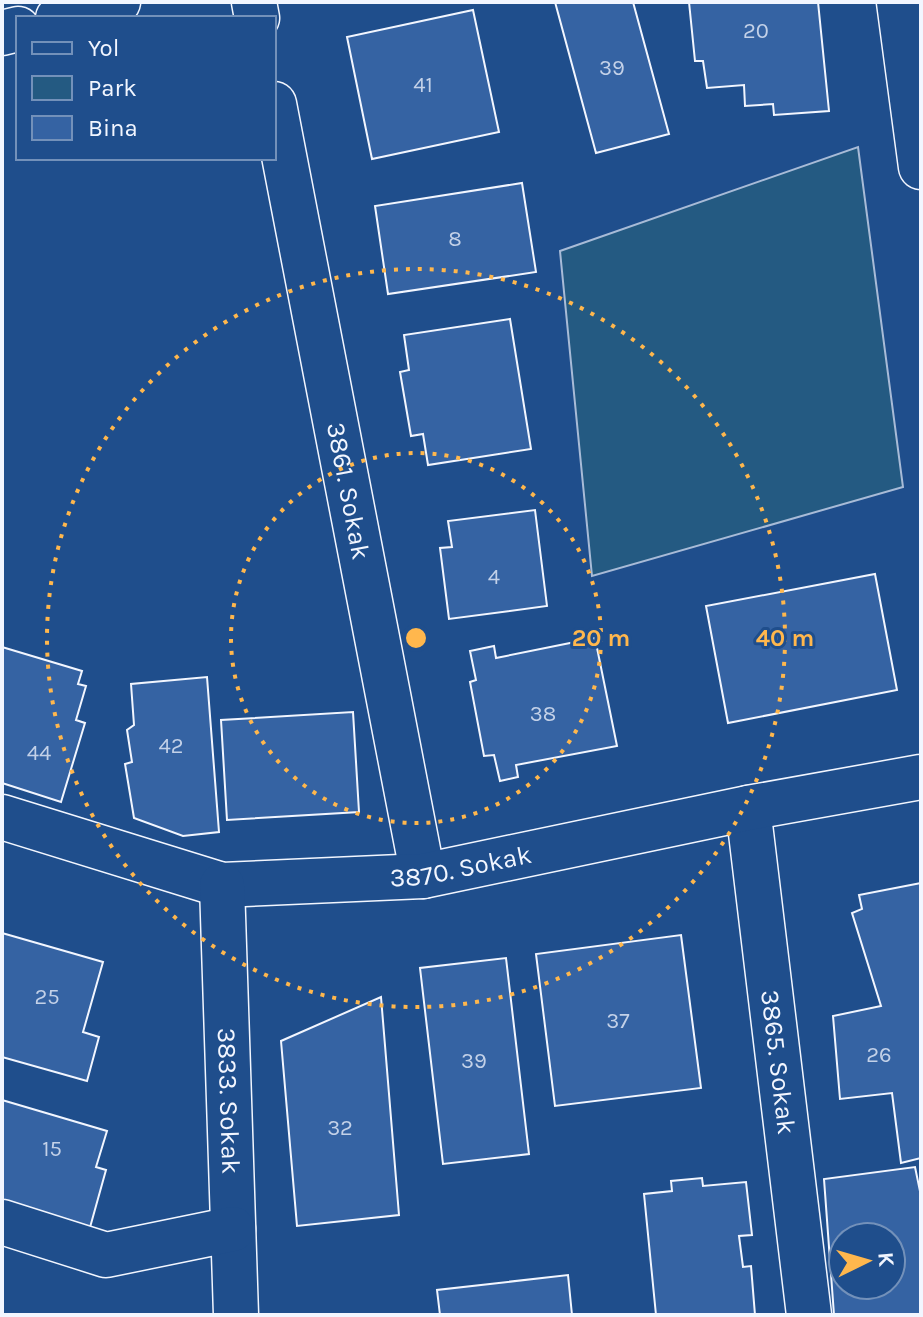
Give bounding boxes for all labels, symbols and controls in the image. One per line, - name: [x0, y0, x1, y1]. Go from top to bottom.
- legend: [16, 16, 276, 160]
- house number: 20: [743, 18, 769, 44]
- text: Yol: [88, 34, 119, 62]
- house number: 39: [599, 55, 625, 81]
- house number: 41: [413, 72, 433, 98]
- text: Park: [88, 74, 137, 102]
- text: Bina: [88, 114, 138, 142]
- house number: 8: [448, 226, 462, 252]
- street label: 3861. Sokak: [320, 420, 377, 562]
- house number: 4: [488, 564, 500, 590]
- centre of rings: [402, 624, 430, 652]
- text: 20 m: [572, 624, 630, 652]
- text: 40 m: [756, 624, 814, 652]
- house number: 38: [530, 701, 556, 727]
- house number: 42: [158, 733, 184, 759]
- house number: 44: [27, 740, 51, 766]
- street label: 3870. Sokak: [389, 838, 534, 893]
- house number: 25: [34, 984, 60, 1010]
- street label: 3865. Sokak: [755, 988, 803, 1136]
- house number: 37: [606, 1008, 630, 1034]
- street label: 3833. Sokak: [211, 1027, 247, 1175]
- house number: 26: [866, 1042, 892, 1068]
- house number: 39: [461, 1048, 487, 1074]
- house number: 32: [327, 1115, 353, 1141]
- house number: 15: [42, 1136, 62, 1162]
- north arrow: [827, 1221, 907, 1301]
- text: K: [872, 1251, 900, 1268]

